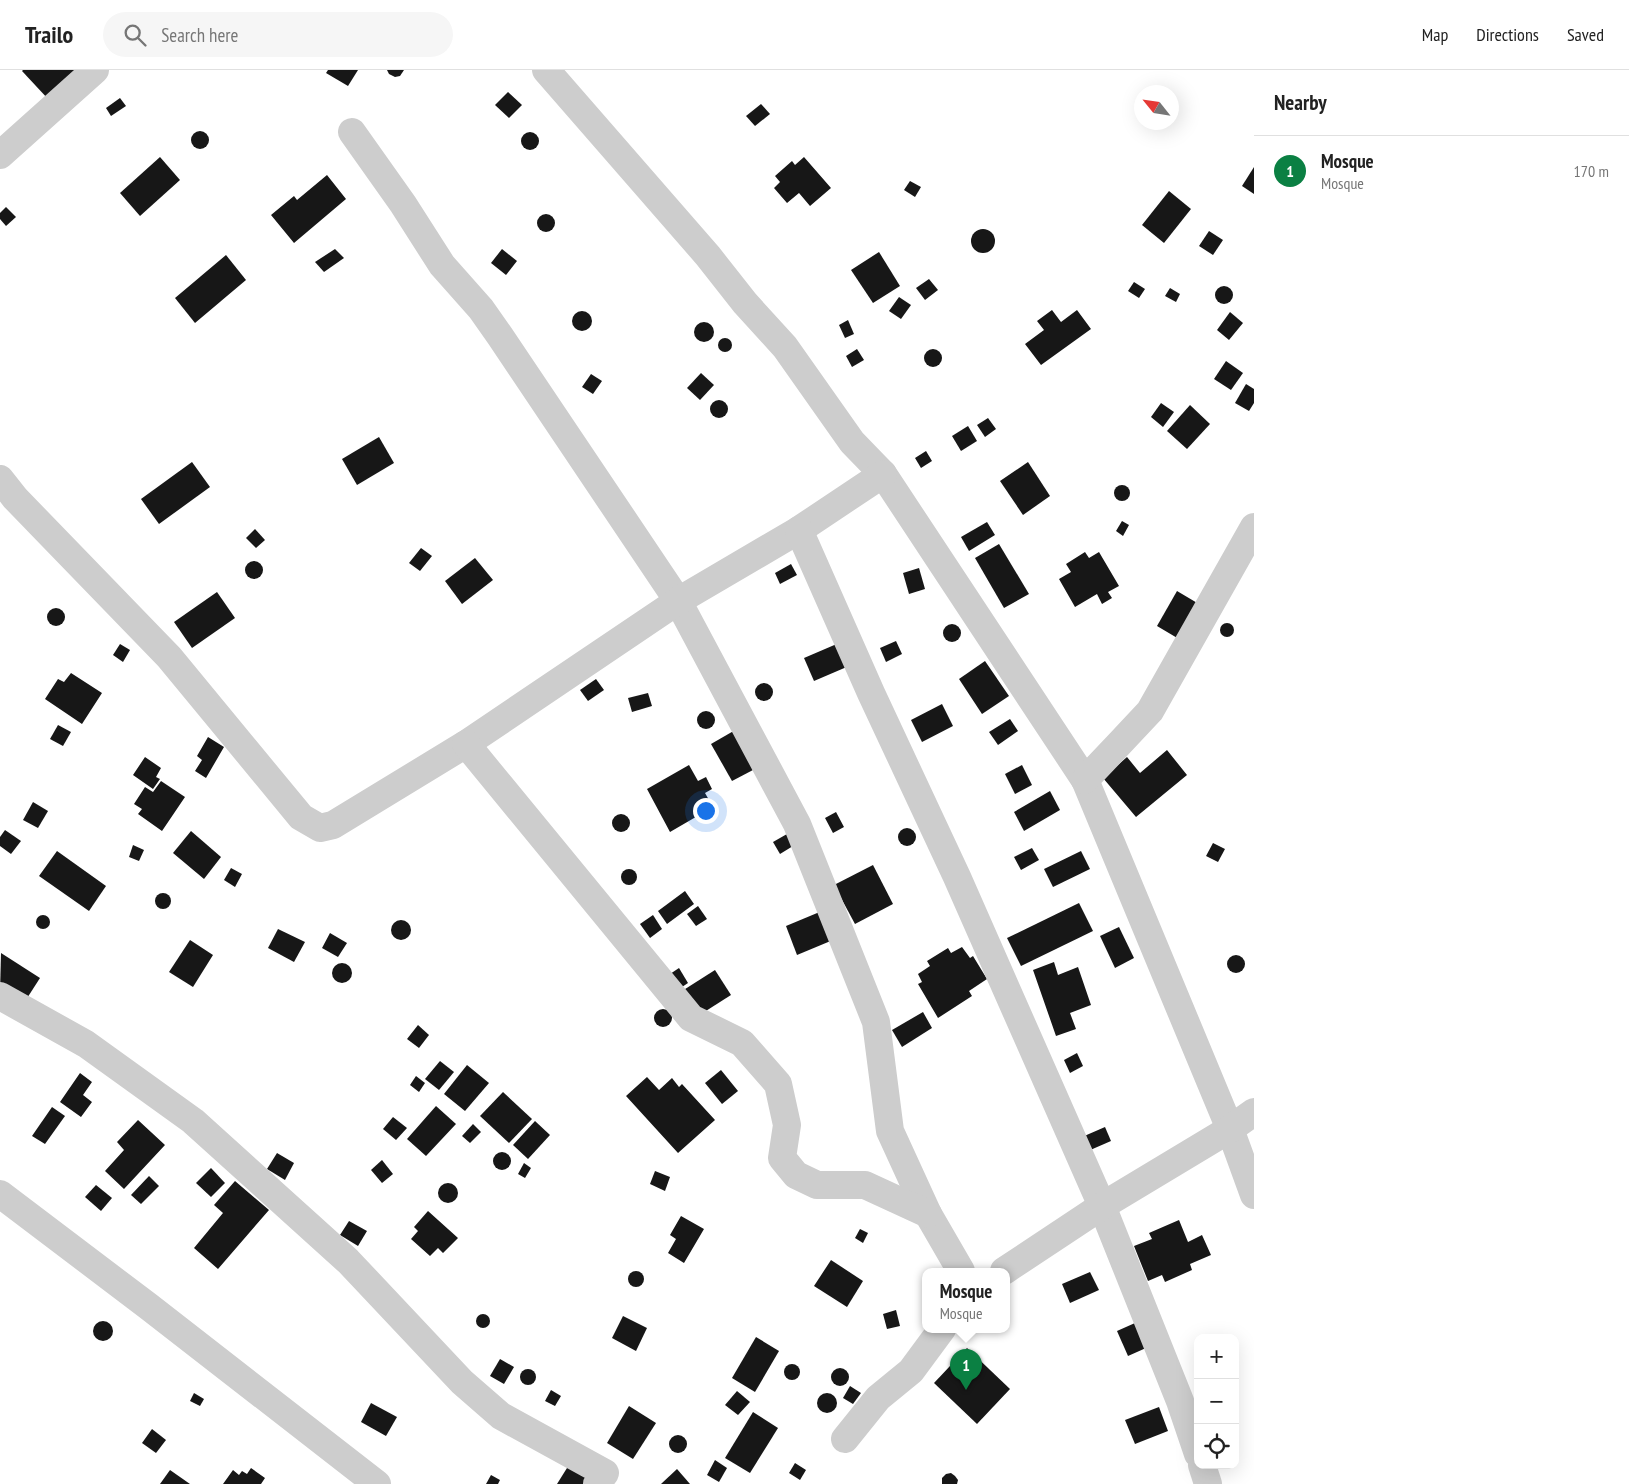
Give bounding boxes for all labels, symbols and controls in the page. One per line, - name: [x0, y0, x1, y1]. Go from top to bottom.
- search box: [103, 12, 453, 57]
- text: Trailo: [25, 19, 73, 50]
- icon: search: [121, 21, 149, 49]
- text: Search here: [161, 23, 238, 47]
- text: Map: [1422, 23, 1448, 46]
- text: Directions: [1476, 23, 1539, 46]
- text: Saved: [1567, 23, 1604, 46]
- north arrow: [1134, 85, 1179, 130]
- text: Nearby: [1274, 89, 1327, 116]
- text: Mosque: [1321, 149, 1374, 173]
- text: 1: [1286, 161, 1294, 181]
- text: 170 m: [1574, 161, 1609, 181]
- text: Mosque: [1321, 173, 1364, 193]
- your location: [693, 798, 719, 824]
- popup: [922, 1268, 1010, 1333]
- text: Mosque: [940, 1279, 992, 1303]
- text: Mosque: [940, 1303, 983, 1323]
- map controls: [1194, 1334, 1239, 1469]
- button: +: [1194, 1334, 1239, 1379]
- pin: 1: [950, 1349, 982, 1390]
- button: −: [1194, 1379, 1239, 1424]
- button: locate: [1194, 1424, 1239, 1469]

